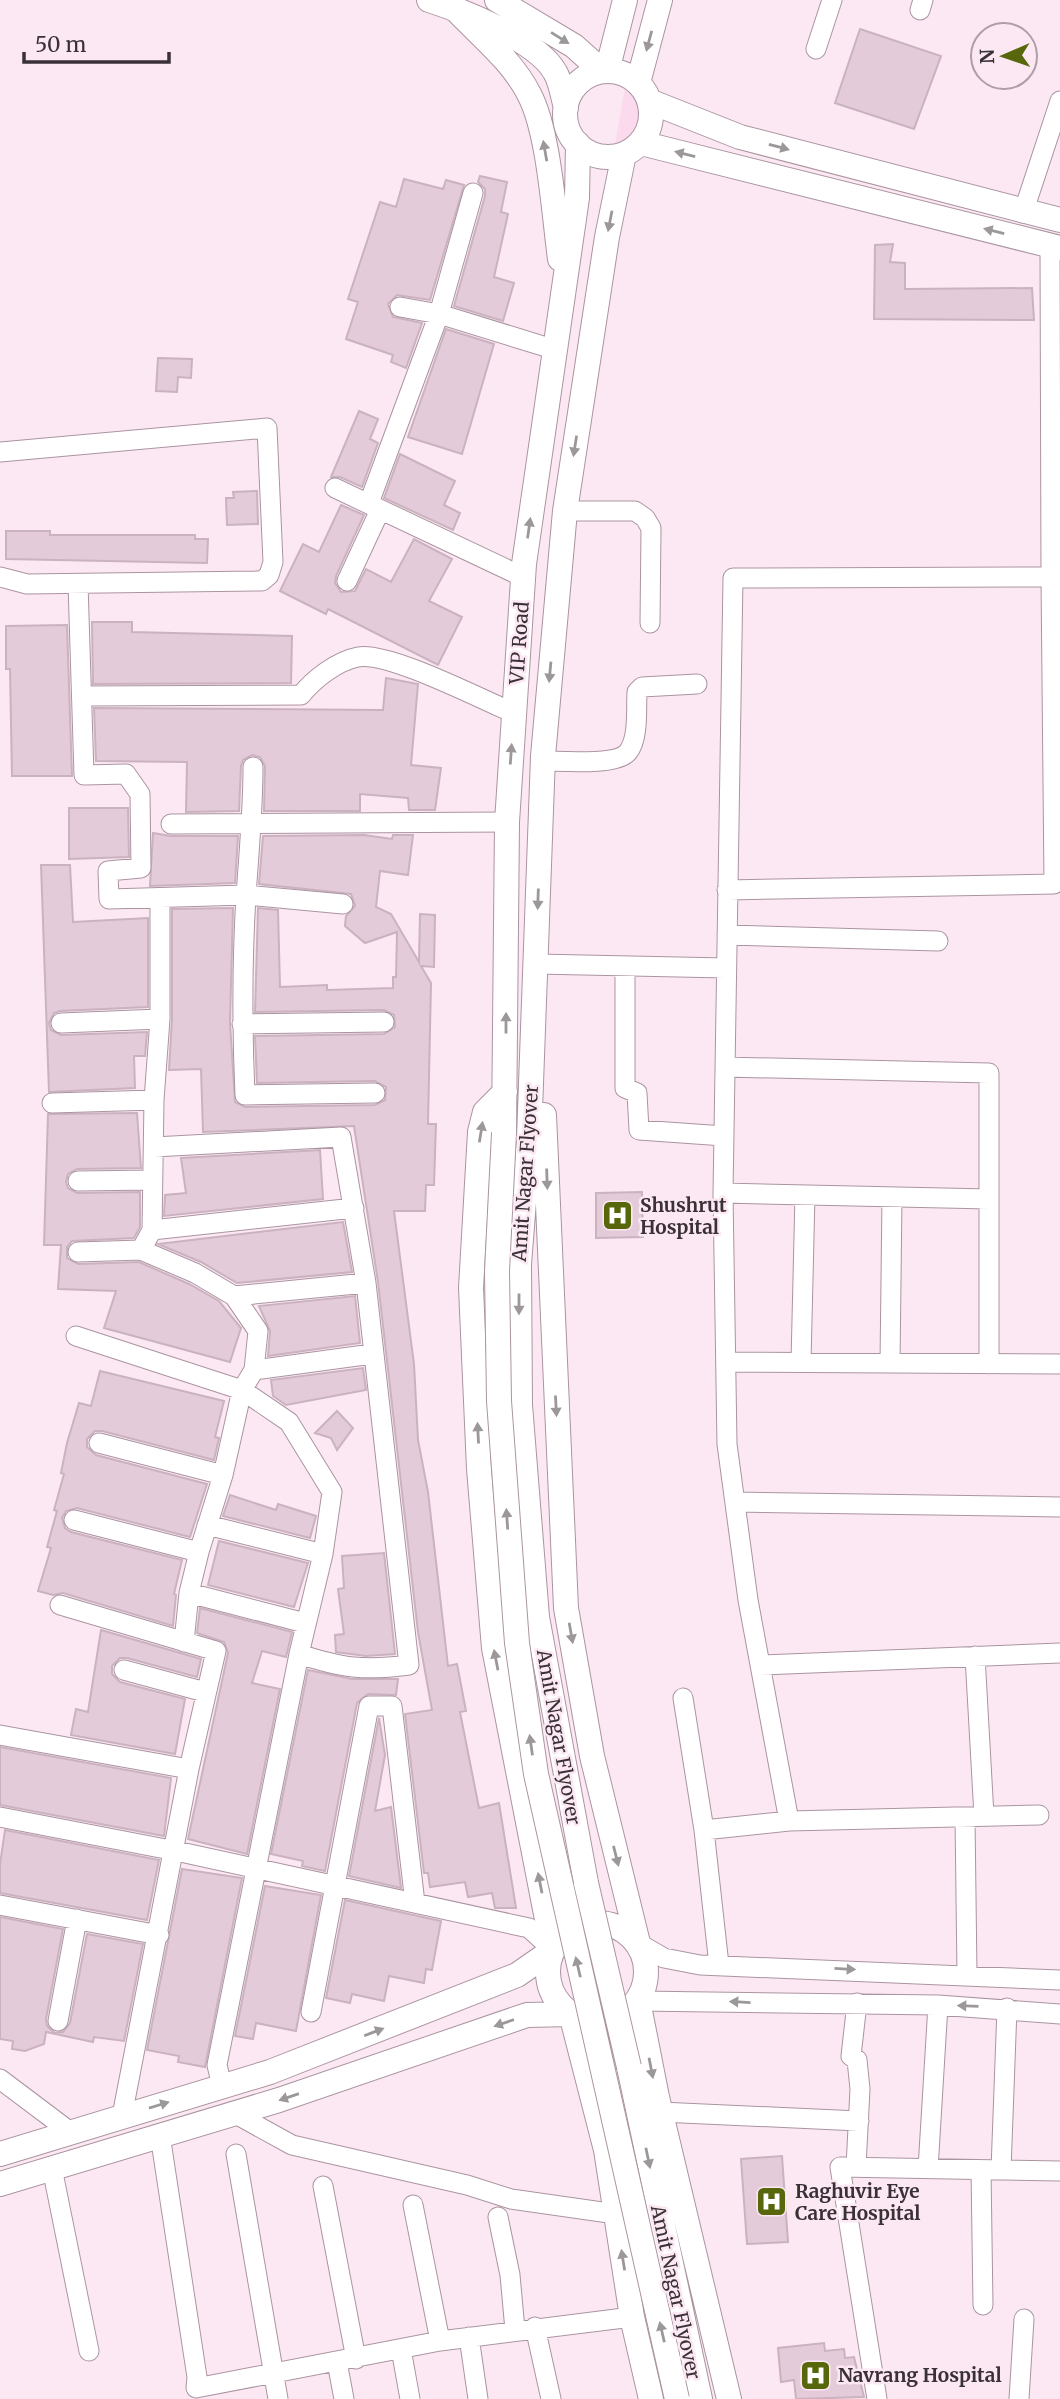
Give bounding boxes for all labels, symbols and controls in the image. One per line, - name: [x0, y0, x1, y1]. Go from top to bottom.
- scale bar: [24, 21, 170, 65]
- north arrow: [969, 21, 1039, 91]
- one-way arrow: [643, 30, 654, 52]
- text: 50 m: [35, 31, 86, 58]
- one-way arrow: [551, 31, 570, 44]
- text: N: [975, 49, 999, 65]
- one-way arrow: [539, 140, 550, 162]
- one-way arrow: [769, 143, 790, 153]
- one-way arrow: [674, 148, 696, 159]
- one-way arrow: [605, 210, 616, 232]
- one-way arrow: [983, 225, 1005, 236]
- one-way arrow: [569, 435, 580, 457]
- one-way arrow: [523, 516, 534, 538]
- street label: VIP Road: [504, 601, 534, 686]
- one-way arrow: [544, 661, 555, 683]
- one-way arrow: [506, 743, 517, 765]
- one-way arrow: [532, 888, 544, 910]
- one-way arrow: [500, 1012, 511, 1034]
- street label: Amit Nagar Flyover: [507, 1083, 543, 1263]
- one-way arrow: [476, 1121, 487, 1143]
- one-way arrow: [541, 1168, 552, 1190]
- place label: Shushrut Hospital: [640, 1193, 727, 1239]
- hospital icon: Shushrut Hospital: [600, 1199, 634, 1233]
- one-way arrow: [513, 1293, 525, 1315]
- one-way arrow: [550, 1395, 561, 1417]
- one-way arrow: [472, 1422, 483, 1444]
- one-way arrow: [501, 1507, 512, 1529]
- one-way arrow: [566, 1622, 577, 1644]
- street label: Amit Nagar Flyover: [532, 1647, 586, 1827]
- one-way arrow: [490, 1649, 501, 1671]
- one-way arrow: [526, 1734, 537, 1756]
- one-way arrow: [611, 1845, 622, 1867]
- one-way arrow: [534, 1872, 545, 1894]
- one-way arrow: [572, 1956, 583, 1978]
- one-way arrow: [835, 1964, 857, 1975]
- one-way arrow: [729, 1996, 751, 2007]
- one-way arrow: [956, 2001, 978, 2012]
- one-way arrow: [494, 2018, 515, 2029]
- one-way arrow: [364, 2026, 385, 2037]
- one-way arrow: [645, 2057, 656, 2079]
- one-way arrow: [278, 2092, 299, 2103]
- one-way arrow: [148, 2099, 169, 2109]
- one-way arrow: [642, 2147, 653, 2169]
- place label: Raghuvir Eye Care Hospital: [795, 2179, 921, 2225]
- hospital icon: Raghuvir Eye Care Hospital: [755, 2185, 789, 2219]
- street label: Amit Nagar Flyover: [646, 2202, 706, 2382]
- one-way arrow: [618, 2249, 629, 2271]
- one-way arrow: [656, 2321, 667, 2343]
- hospital icon: Navrang Hospital: [798, 2358, 832, 2392]
- place label: Navrang Hospital: [838, 2363, 1002, 2387]

